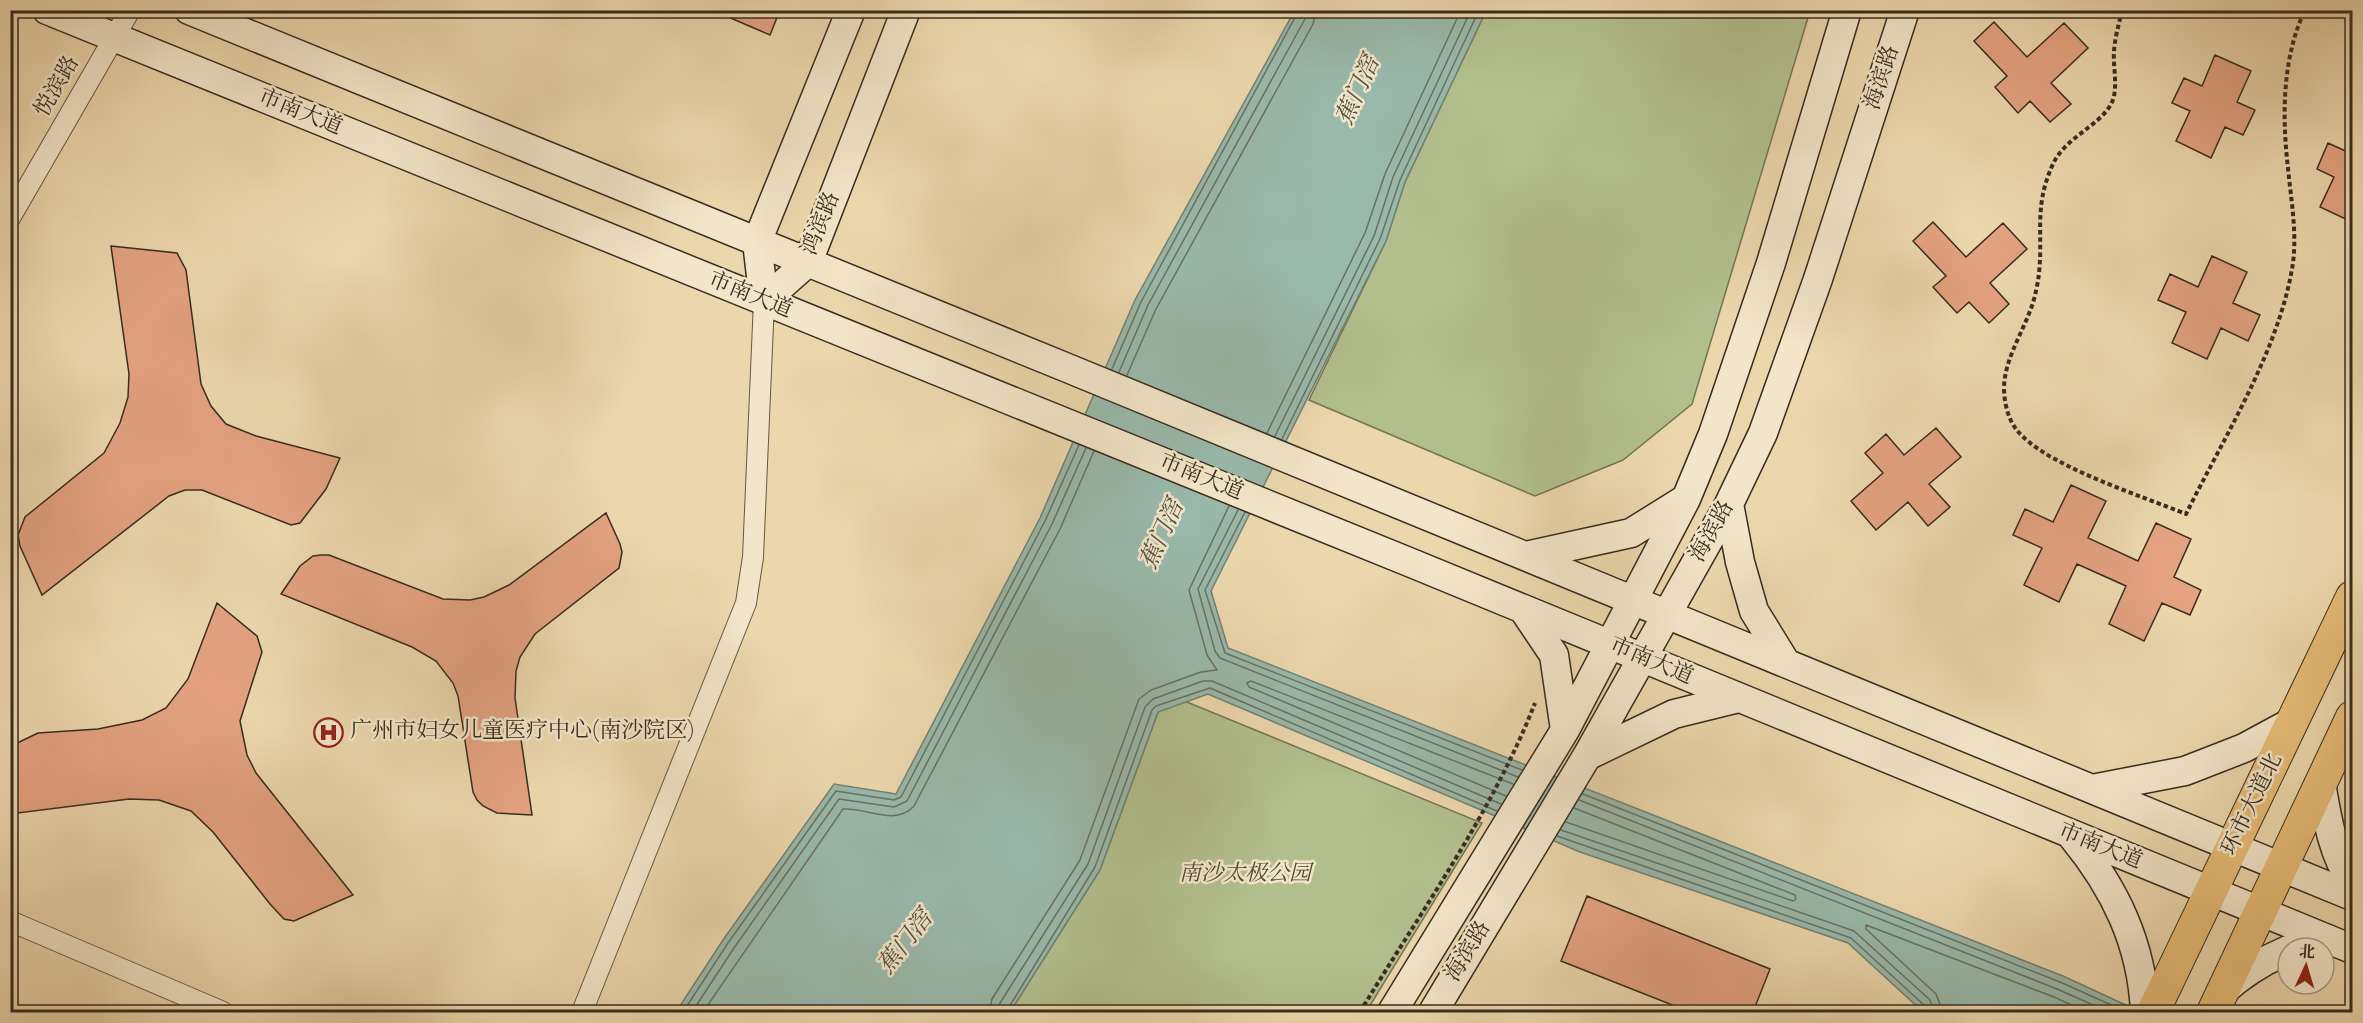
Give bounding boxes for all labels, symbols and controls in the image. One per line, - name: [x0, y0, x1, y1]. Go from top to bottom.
- street label: 海滨路: [1858, 42, 1908, 114]
- water label: 蕉门滘: [1329, 48, 1391, 131]
- street label: 悦滨路: [28, 50, 88, 124]
- street label: 市南大道: [253, 82, 347, 144]
- street label: 鸿滨路: [795, 187, 849, 261]
- street label: 市南大道: [703, 265, 797, 327]
- street label: 市南大道: [1154, 447, 1248, 509]
- water label: 蕉门滘: [1133, 492, 1195, 575]
- street label: 海滨路: [1683, 495, 1743, 569]
- street label: 市南大道: [1604, 630, 1698, 694]
- hospital icon: 广州市妇女儿童医疗中心(南沙院区): [313, 716, 345, 748]
- place label: 广州市妇女儿童医疗中心(南沙院区): [350, 716, 694, 748]
- street label: 环市大道北: [2215, 749, 2291, 861]
- street label: 市南大道: [2053, 816, 2147, 878]
- park label: 南沙太极公园: [1179, 859, 1314, 891]
- water label: 蕉门滘: [870, 901, 944, 982]
- street label: 海滨路: [1438, 915, 1500, 989]
- north arrow: [2276, 936, 2336, 996]
- text: 北: [2298, 941, 2316, 966]

